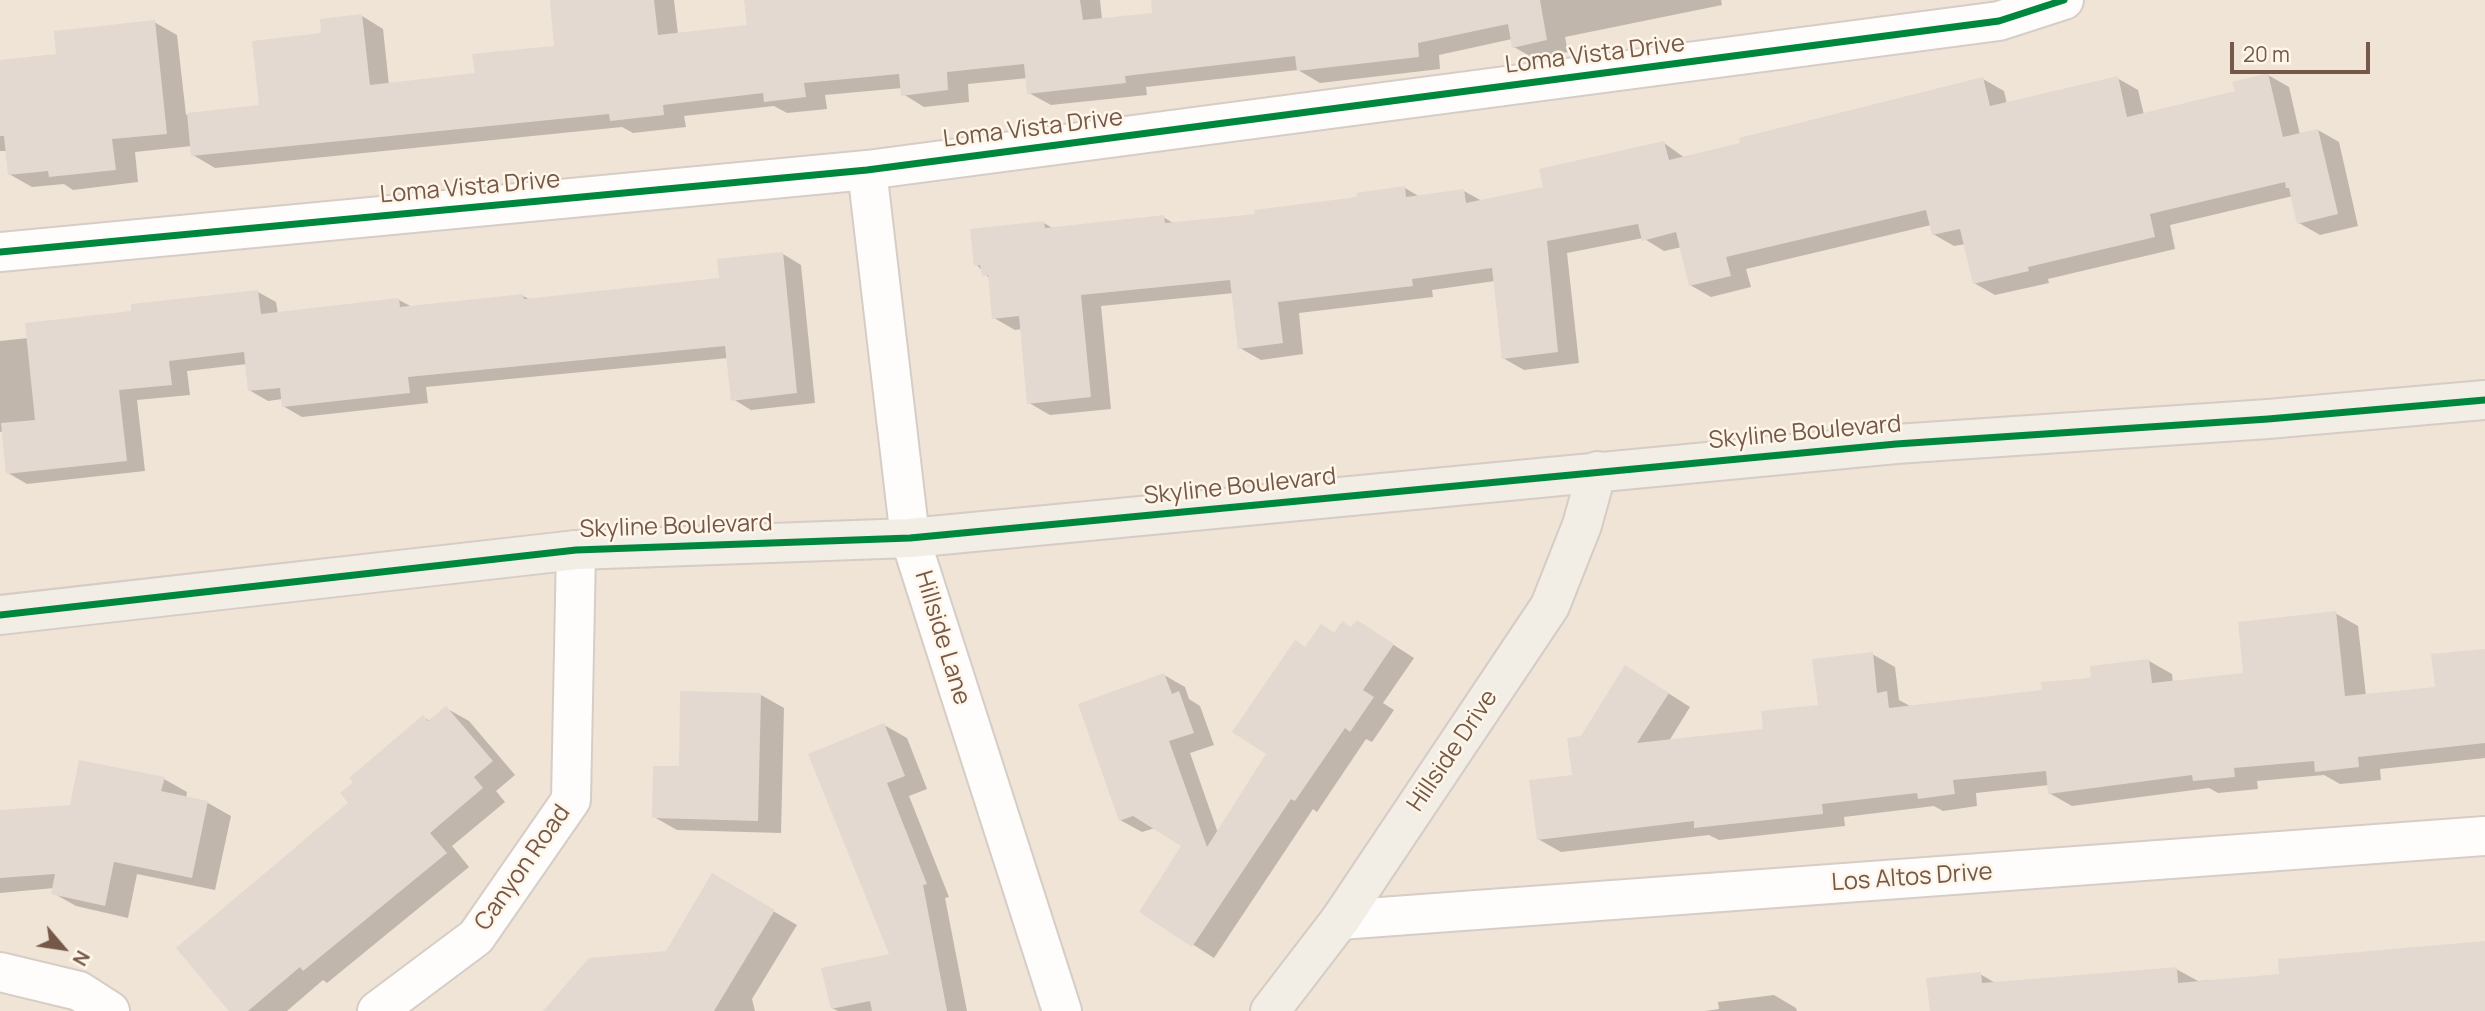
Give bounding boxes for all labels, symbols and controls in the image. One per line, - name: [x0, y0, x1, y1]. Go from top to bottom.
- scale bar: [2233, 28, 2373, 72]
- street label: Loma Vista Drive: [1503, 30, 1687, 80]
- text: 20 m: [2243, 40, 2290, 68]
- street label: Loma Vista Drive: [941, 104, 1125, 154]
- street label: Loma Vista Drive: [379, 166, 561, 210]
- street label: Skyline Boulevard: [1707, 410, 1903, 456]
- street label: Skyline Boulevard: [1142, 463, 1338, 511]
- street label: Skyline Boulevard: [579, 509, 773, 545]
- street label: Hillside Lane: [908, 568, 976, 708]
- street label: Hillside Drive: [1402, 685, 1504, 817]
- street label: Canyon Road: [469, 800, 577, 936]
- street label: Los Altos Drive: [1831, 858, 1993, 898]
- north arrow: [28, 913, 98, 983]
- text: N: [67, 946, 96, 970]

